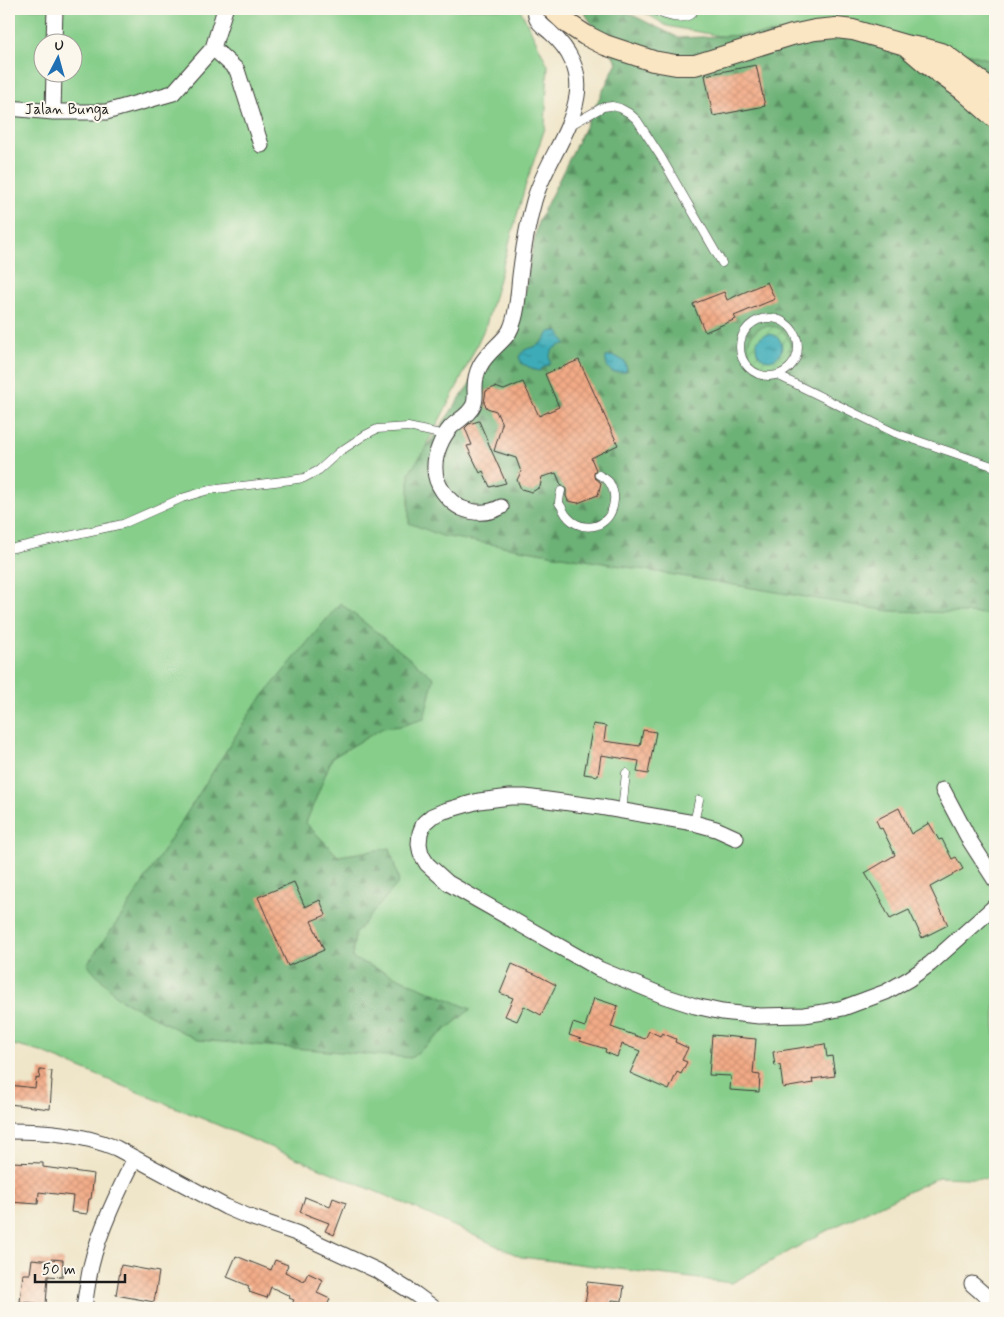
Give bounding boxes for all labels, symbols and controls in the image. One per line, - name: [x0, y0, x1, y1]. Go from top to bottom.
- north arrow: [32, 32, 82, 82]
- text: U: [54, 37, 65, 55]
- street label: Jalan Bunga: [25, 100, 110, 121]
- scale bar: [35, 1252, 125, 1284]
- text: 50 m: [42, 1260, 76, 1280]

